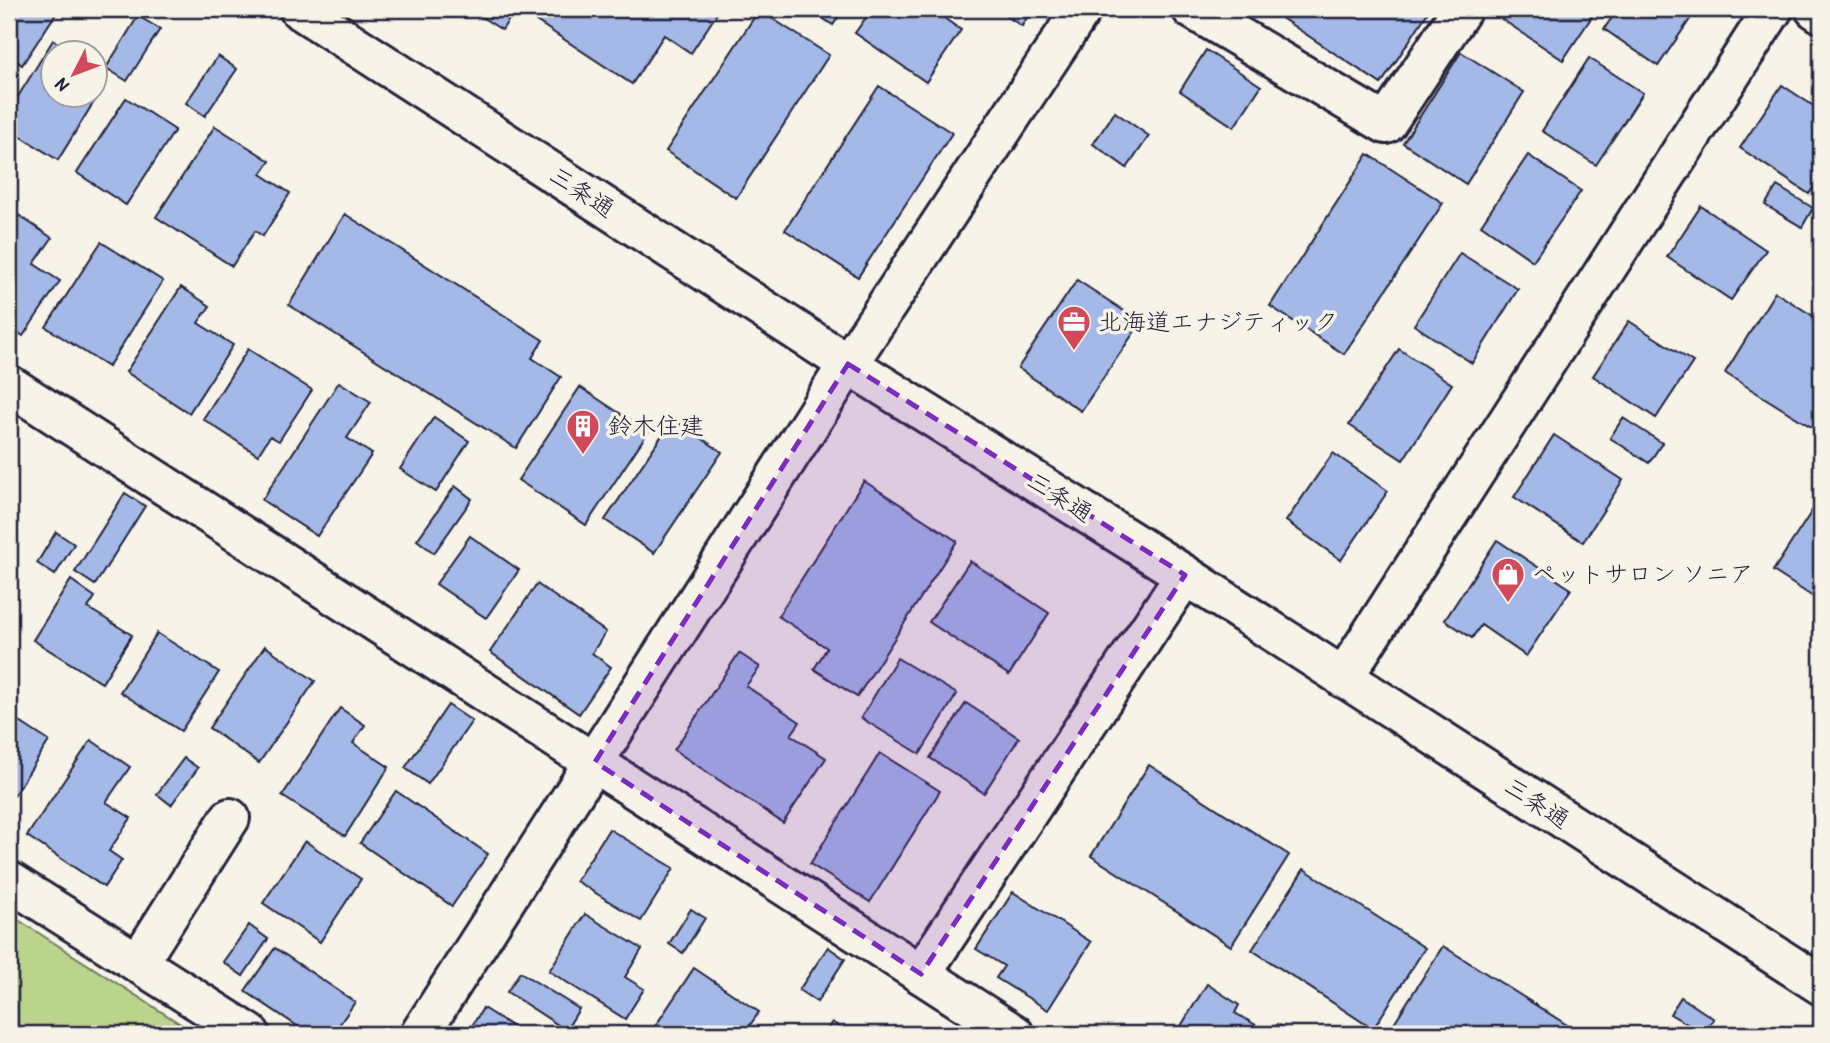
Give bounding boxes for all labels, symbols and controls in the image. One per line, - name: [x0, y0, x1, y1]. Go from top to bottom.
- north arrow: [38, 38, 108, 108]
- text: N: [48, 73, 74, 98]
- street label: 三条通: [544, 158, 621, 224]
- office icon: 北海道エナジティック: [1055, 303, 1093, 352]
- place label: 北海道エナジティック: [1098, 305, 1338, 337]
- building icon: 鈴木住建: [564, 407, 602, 456]
- place label: 鈴木住建: [608, 409, 704, 441]
- street label: 三条通: [1022, 464, 1100, 529]
- shop icon: ペットサロン ソニア: [1489, 555, 1527, 604]
- place label: ペットサロン ソニア: [1532, 557, 1754, 589]
- street label: 三条通: [1499, 769, 1576, 835]

